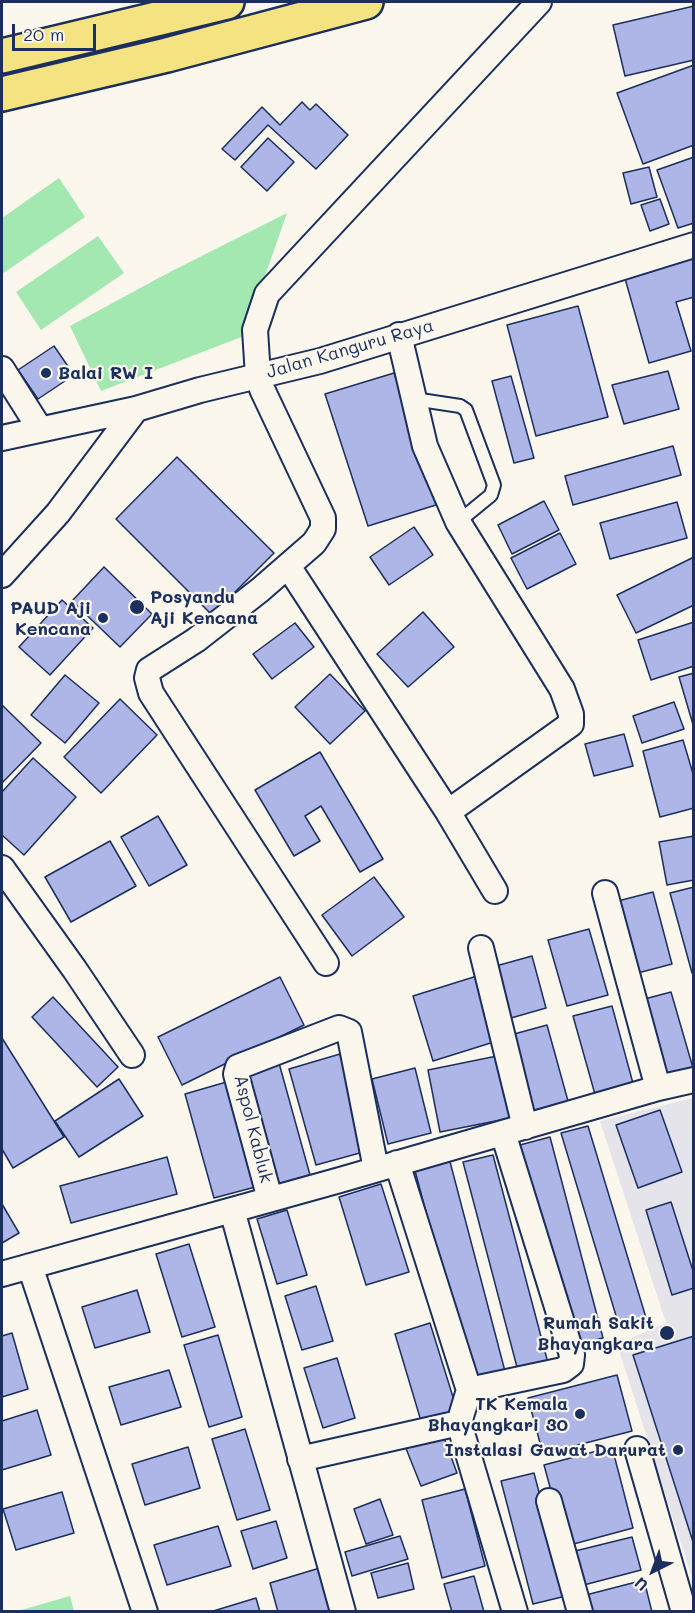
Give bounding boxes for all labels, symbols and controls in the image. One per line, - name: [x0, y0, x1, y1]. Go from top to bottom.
- scale bar: [15, 12, 99, 50]
- text: 20 m: [23, 22, 64, 46]
- street label: Jalan Kanguru Raya: [264, 315, 436, 383]
- place label: Balai RW I: [58, 362, 153, 384]
- marker: Balai RW I: [39, 366, 53, 380]
- place label: Posyandu Aji Kencana: [150, 586, 258, 628]
- place label: PAUD Aji Kencana: [10, 597, 91, 640]
- marker: Posyandu Aji Kencana: [128, 598, 146, 616]
- marker: PAUD Aji Kencana: [96, 611, 110, 625]
- street label: Aspol Kabluk: [229, 1073, 277, 1185]
- place label: Rumah Sakit Bhayangkara: [537, 1312, 654, 1354]
- marker: Rumah Sakit Bhayangkara: [658, 1324, 676, 1342]
- place label: TK Kemala Bhayangkari 30: [427, 1393, 568, 1436]
- marker: TK Kemala Bhayangkari 30: [573, 1407, 587, 1421]
- place label: Instalasi Gawat Darurat: [444, 1439, 666, 1461]
- marker: Instalasi Gawat Darurat: [671, 1443, 685, 1457]
- north arrow: [623, 1541, 683, 1601]
- text: U: [629, 1573, 652, 1596]

